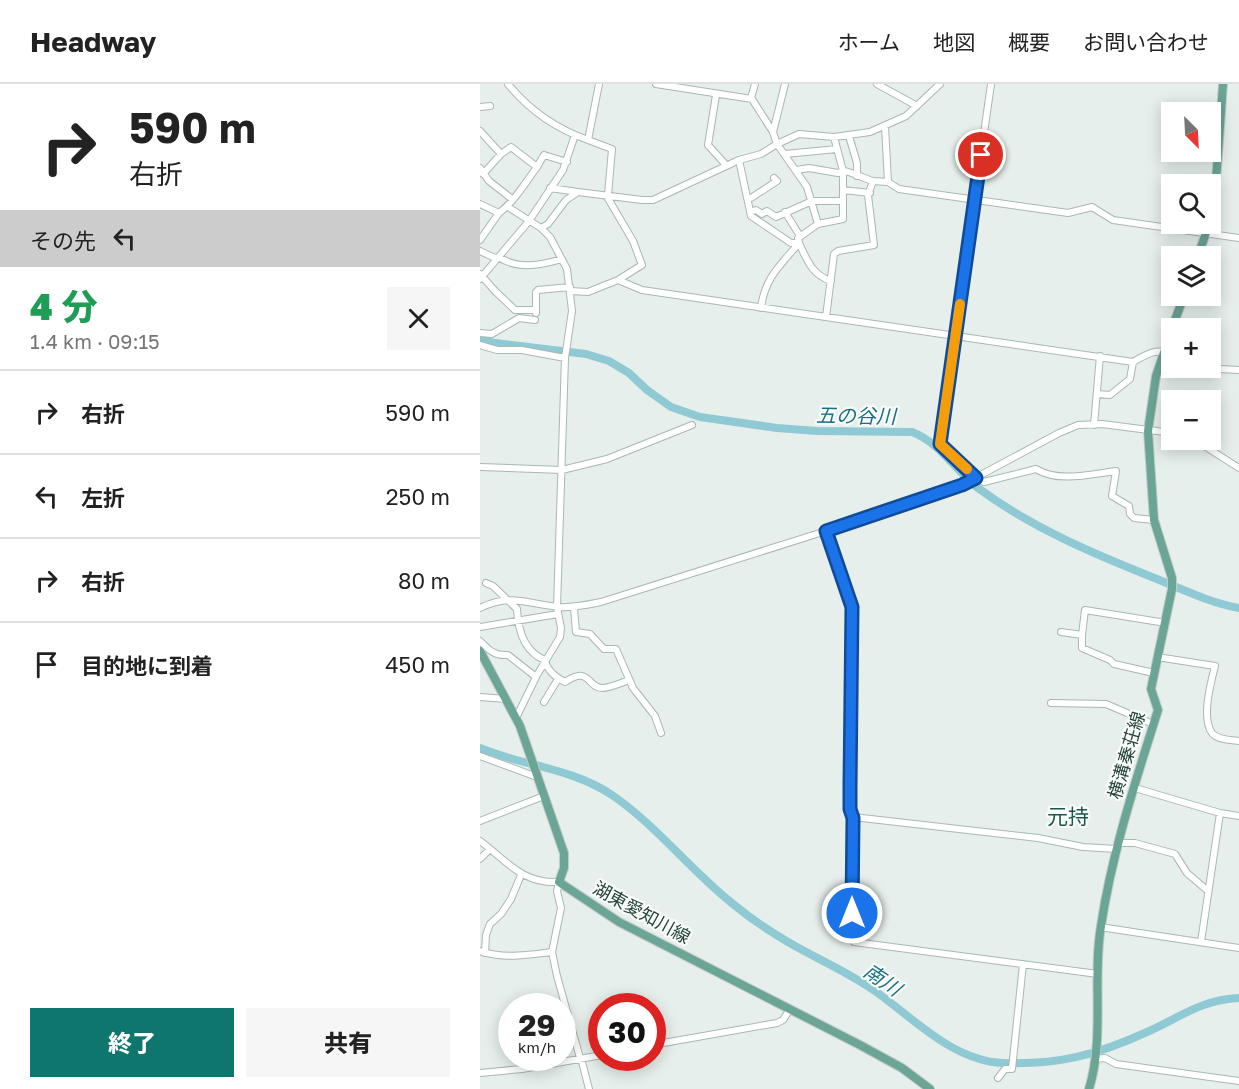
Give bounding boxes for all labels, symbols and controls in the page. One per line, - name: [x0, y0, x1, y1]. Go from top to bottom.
- text: Headway: [30, 25, 156, 58]
- text: ホーム: [838, 29, 900, 55]
- text: 地図: [933, 29, 975, 55]
- text: 概要: [1008, 29, 1050, 55]
- text: お問い合わせ: [1083, 29, 1209, 55]
- text: 590 m: [129, 102, 256, 152]
- north arrow: [1161, 102, 1221, 162]
- map controls: [1161, 102, 1221, 450]
- icon: right: [30, 108, 108, 186]
- pin: [955, 129, 1006, 180]
- icon: arrive: [964, 138, 997, 171]
- text: 右折: [129, 158, 183, 190]
- button: search: [1161, 174, 1221, 234]
- icon: left: [108, 222, 141, 255]
- text: その先: [30, 227, 96, 254]
- button: layers: [1161, 246, 1221, 306]
- text: 4 分: [30, 285, 98, 328]
- button: close: [387, 287, 450, 350]
- button: +: [1161, 318, 1221, 378]
- text: 1.4 km · 09:15: [30, 329, 160, 353]
- button: −: [1161, 390, 1221, 450]
- icon: right: [30, 396, 63, 429]
- text: 590 m: [385, 399, 450, 426]
- text: 右折: [81, 400, 125, 427]
- water label: 五の谷川: [816, 402, 898, 428]
- icon: left: [30, 480, 63, 513]
- text: 250 m: [386, 483, 450, 510]
- text: 左折: [81, 484, 125, 511]
- icon: right: [30, 564, 63, 597]
- text: 80 m: [398, 567, 450, 594]
- text: 右折: [81, 568, 125, 595]
- icon: arrive: [30, 648, 63, 681]
- text: 450 m: [385, 651, 450, 678]
- text: 目的地に到着: [81, 652, 213, 679]
- street label: 横溝秦荘線: [1103, 709, 1149, 801]
- district label: 元持: [1047, 803, 1089, 829]
- street label: 湖東愛知川線: [589, 876, 695, 948]
- position arrow: [820, 881, 884, 945]
- water label: 南川: [860, 958, 908, 1001]
- speed limit sign: 30: [588, 993, 666, 1071]
- text: 29: [518, 1007, 556, 1043]
- button: 終了: [30, 1008, 234, 1077]
- button: 共有: [246, 1008, 450, 1077]
- text: km/h: [518, 1038, 556, 1056]

